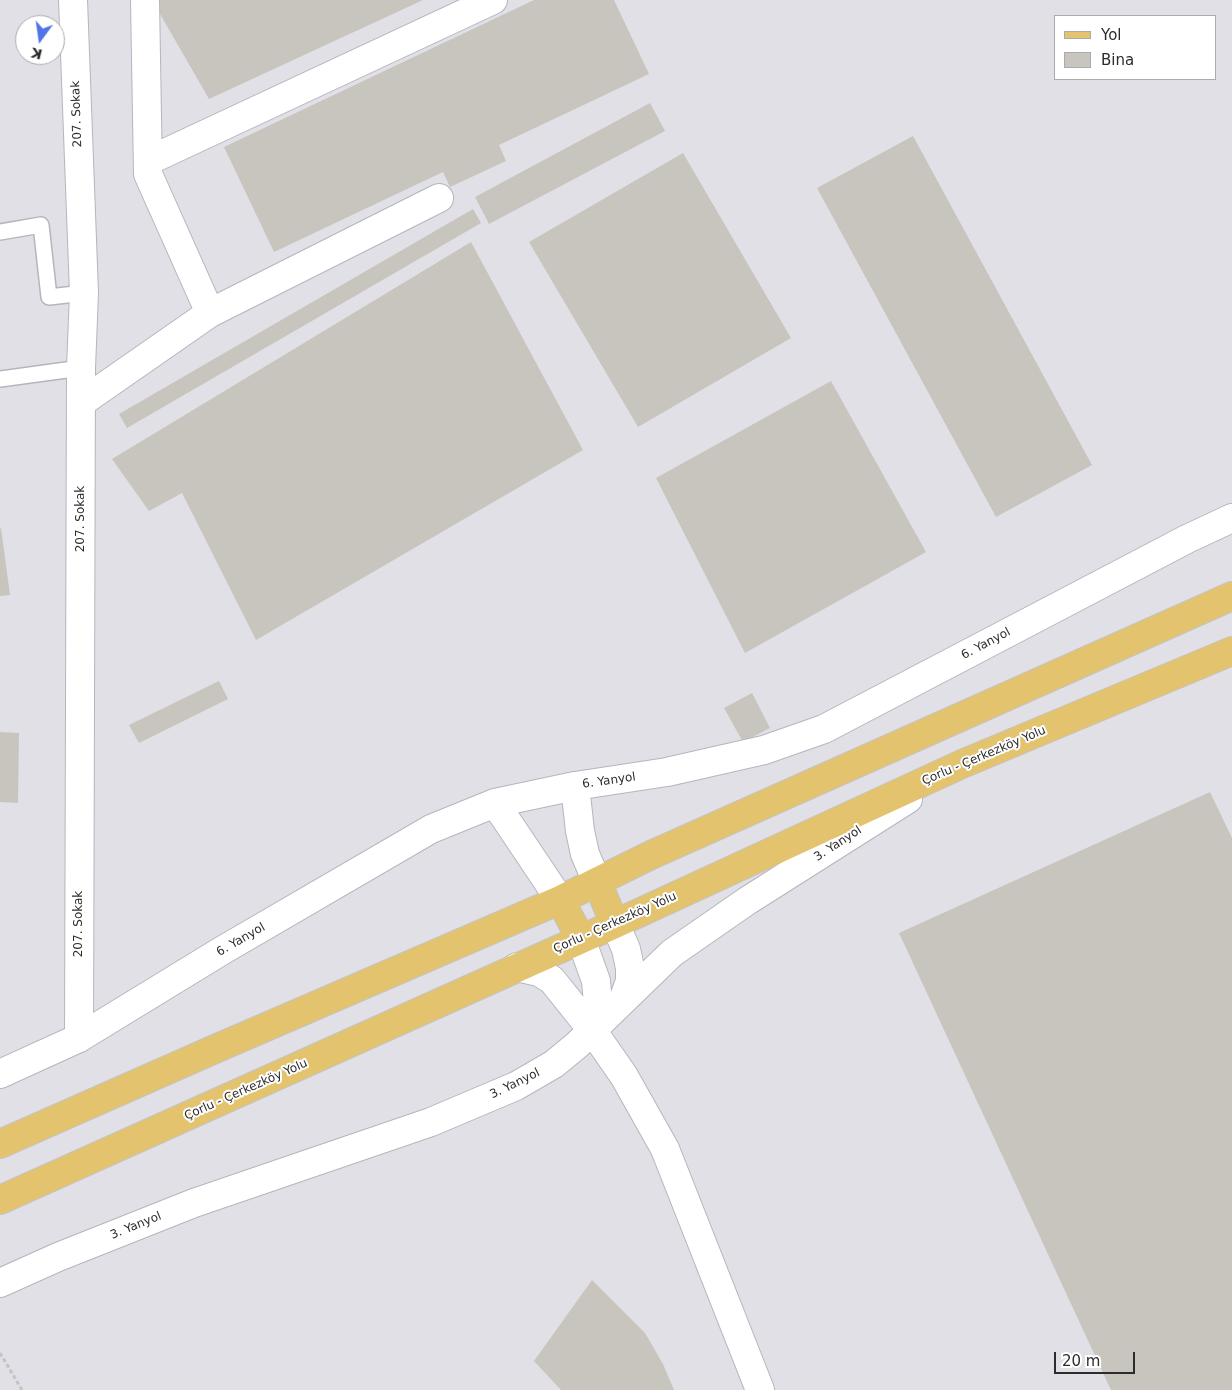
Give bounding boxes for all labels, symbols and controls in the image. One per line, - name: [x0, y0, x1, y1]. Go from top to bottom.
- north arrow: [15, 15, 65, 65]
- legend: [1054, 15, 1217, 80]
- text: Yol: [1101, 26, 1122, 44]
- text: K: [29, 45, 44, 63]
- text: Bina: [1101, 51, 1134, 69]
- street label: 207. Sokak: [69, 81, 85, 147]
- street label: 207. Sokak: [74, 486, 88, 552]
- street label: 6. Yanyol: [959, 625, 1013, 663]
- street label: Çorlu - Çerkezköy Yolu: [920, 723, 1048, 789]
- street label: 6. Yanyol: [581, 770, 637, 792]
- street label: 3. Yanyol: [812, 823, 864, 865]
- street label: Çorlu - Çerkezköy Yolu: [551, 889, 679, 957]
- street label: 207. Sokak: [72, 891, 86, 957]
- street label: 6. Yanyol: [214, 920, 268, 960]
- street label: Çorlu - Çerkezköy Yolu: [182, 1056, 310, 1124]
- street label: 3. Yanyol: [488, 1066, 542, 1102]
- street label: 3. Yanyol: [108, 1209, 164, 1243]
- scale bar: [1057, 1342, 1138, 1374]
- text: 20 m: [1062, 1352, 1100, 1370]

